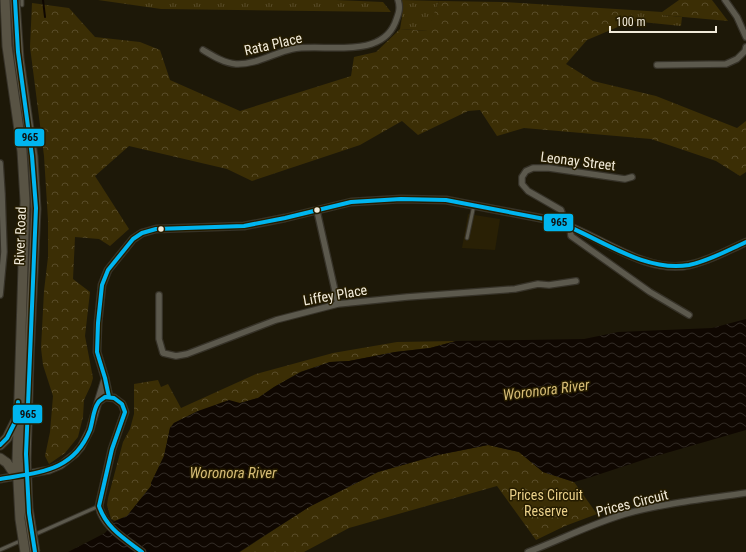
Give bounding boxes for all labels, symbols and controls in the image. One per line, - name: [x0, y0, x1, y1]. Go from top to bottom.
- scale bar: [610, 8, 716, 34]
- text: 100 m: [616, 15, 646, 29]
- street label: Rata Place: [243, 29, 304, 58]
- line badge: 965: [14, 128, 45, 147]
- text: 965: [22, 131, 39, 144]
- street label: Leonay Street: [540, 148, 616, 174]
- unlabelled marker: [312, 205, 322, 215]
- street label: River Road: [11, 206, 29, 266]
- line badge: 965: [543, 213, 574, 232]
- text: 965: [551, 216, 568, 229]
- unlabelled marker: [156, 224, 166, 234]
- street label: Liffey Place: [302, 281, 369, 309]
- water label: Woronora River: [502, 376, 591, 404]
- line badge: 965: [12, 404, 43, 424]
- text: 965: [20, 408, 37, 421]
- water label: Woronora River: [189, 464, 277, 482]
- street label: Prices Circuit: [594, 486, 670, 520]
- park label: Prices Circuit Reserve: [509, 487, 583, 519]

